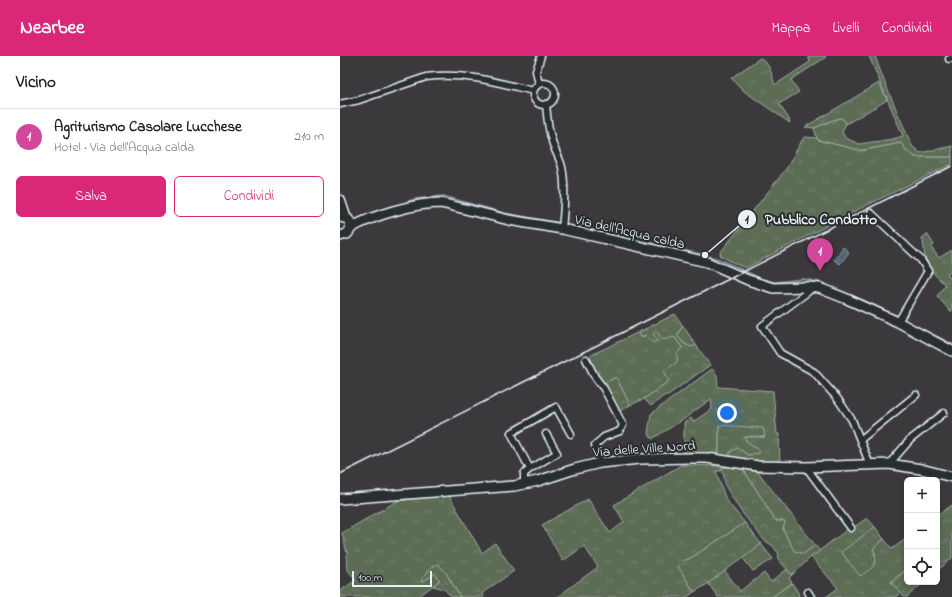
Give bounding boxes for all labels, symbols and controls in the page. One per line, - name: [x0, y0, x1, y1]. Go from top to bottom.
- text: Nearbee: [20, 15, 85, 42]
- text: Mappa: [772, 18, 810, 39]
- text: Livelli: [832, 18, 859, 39]
- text: Condividi: [881, 18, 932, 39]
- text: Vicino: [16, 70, 56, 95]
- text: Agriturismo Casolare Lucchese: [54, 116, 242, 138]
- text: 1: [27, 127, 31, 146]
- text: 210 m: [294, 127, 324, 146]
- text: Hotel · Via dell'Acqua calda: [54, 138, 194, 157]
- button: Salva: [16, 176, 166, 217]
- button: Condividi: [174, 176, 324, 217]
- callout: Pubblico Condotto: [737, 206, 885, 233]
- street label: Via dell'Acqua calda: [572, 209, 687, 255]
- text: Pubblico Condotto: [765, 209, 877, 231]
- text: 1: [745, 211, 749, 229]
- pin: 1: [807, 238, 833, 271]
- your location: [717, 403, 737, 423]
- street label: Via delle Ville Nord: [591, 435, 696, 464]
- map controls: [904, 477, 940, 585]
- button: +: [904, 477, 940, 513]
- button: −: [904, 513, 940, 549]
- button: locate: [904, 549, 940, 585]
- scale bar: [352, 569, 432, 588]
- text: 100 m: [358, 570, 382, 586]

